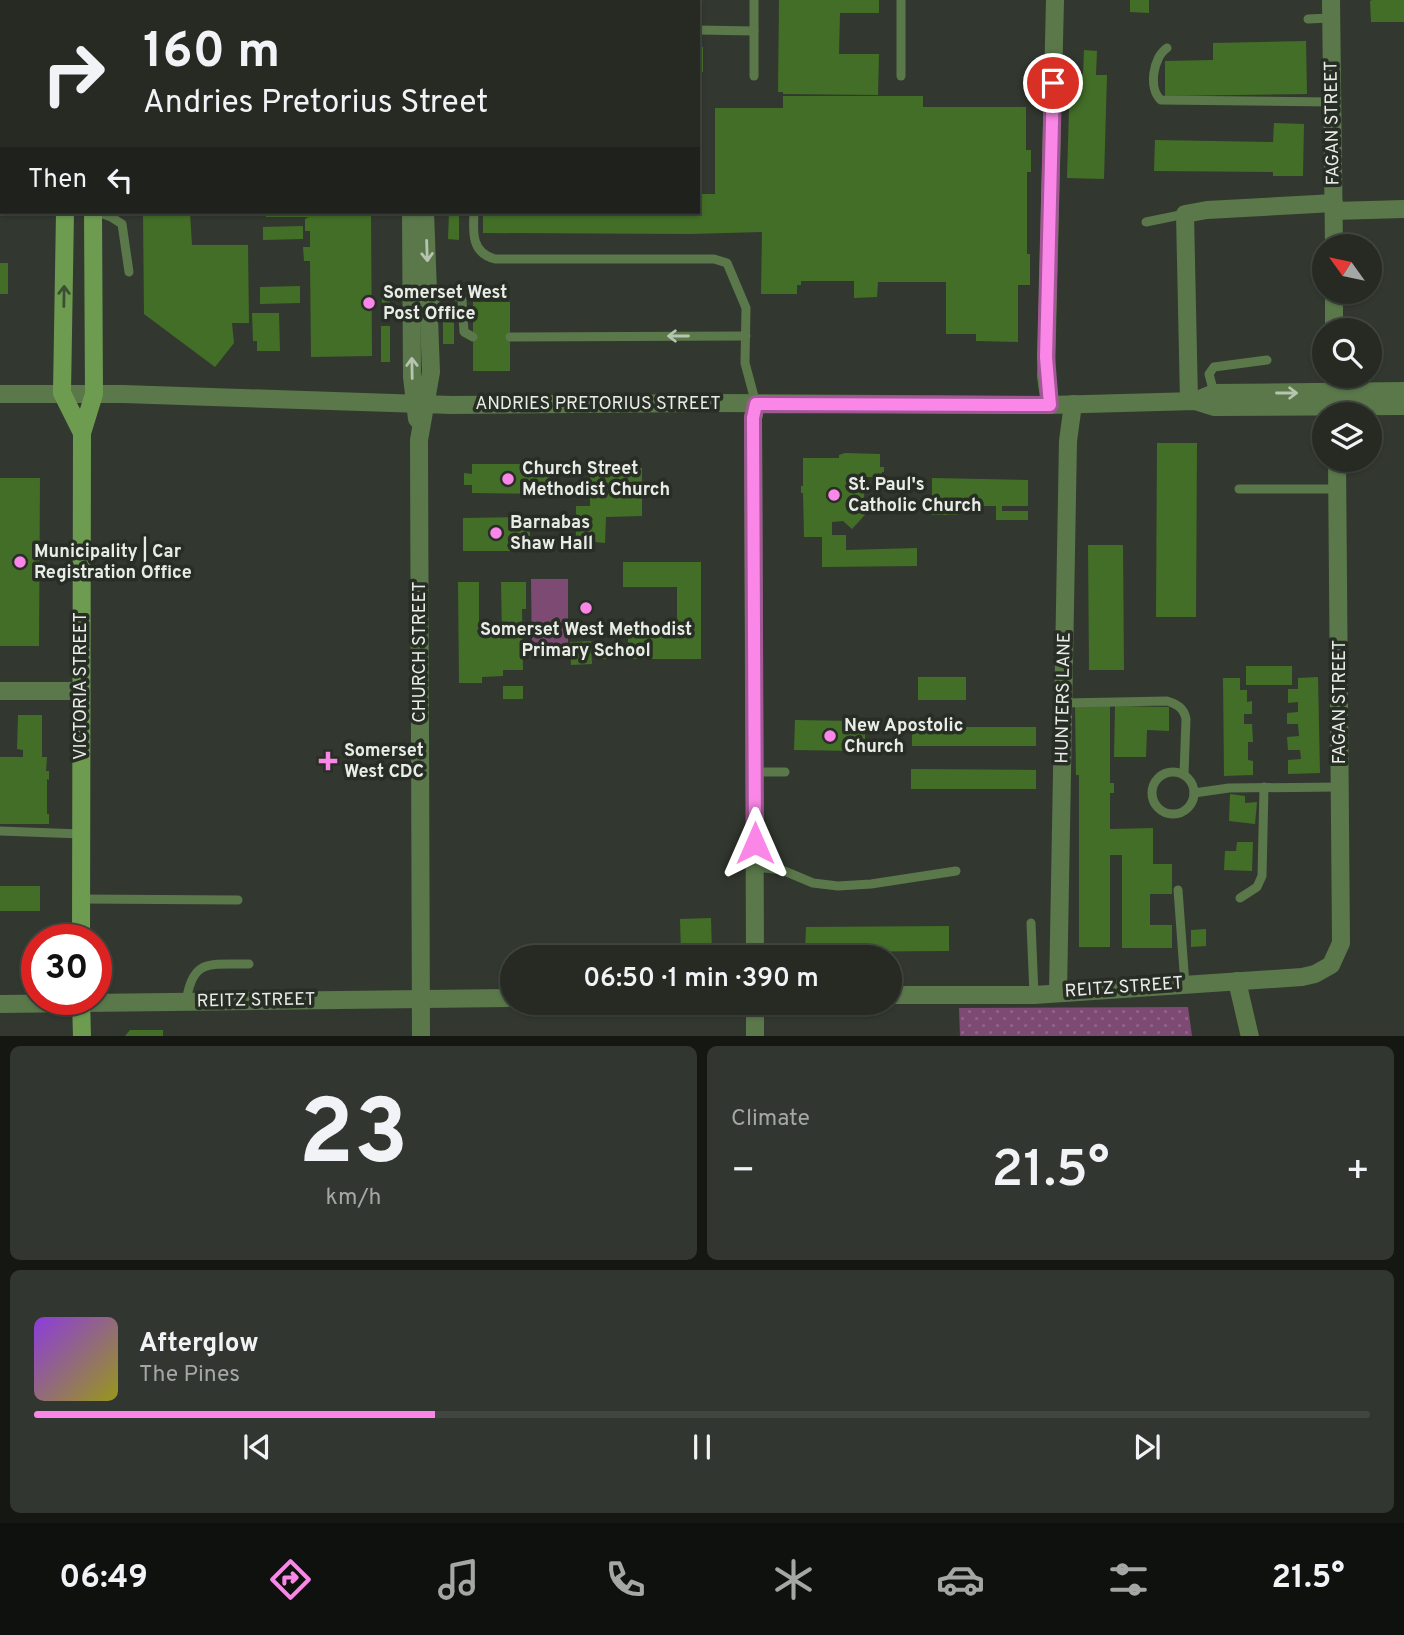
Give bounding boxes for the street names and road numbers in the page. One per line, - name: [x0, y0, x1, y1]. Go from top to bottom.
- street label: FAGAN STREET: [1320, 60, 1346, 186]
- street label: ANDRIES PRETORIUS STREET: [475, 393, 721, 416]
- street label: CHURCH STREET: [409, 581, 432, 723]
- street label: VICTORIA STREET: [70, 612, 93, 760]
- street label: HUNTERS LANE: [1051, 632, 1077, 764]
- street label: FAGAN STREET: [1329, 640, 1352, 764]
- street label: REITZ STREET: [1064, 972, 1184, 1004]
- street label: REITZ STREET: [196, 988, 316, 1014]

